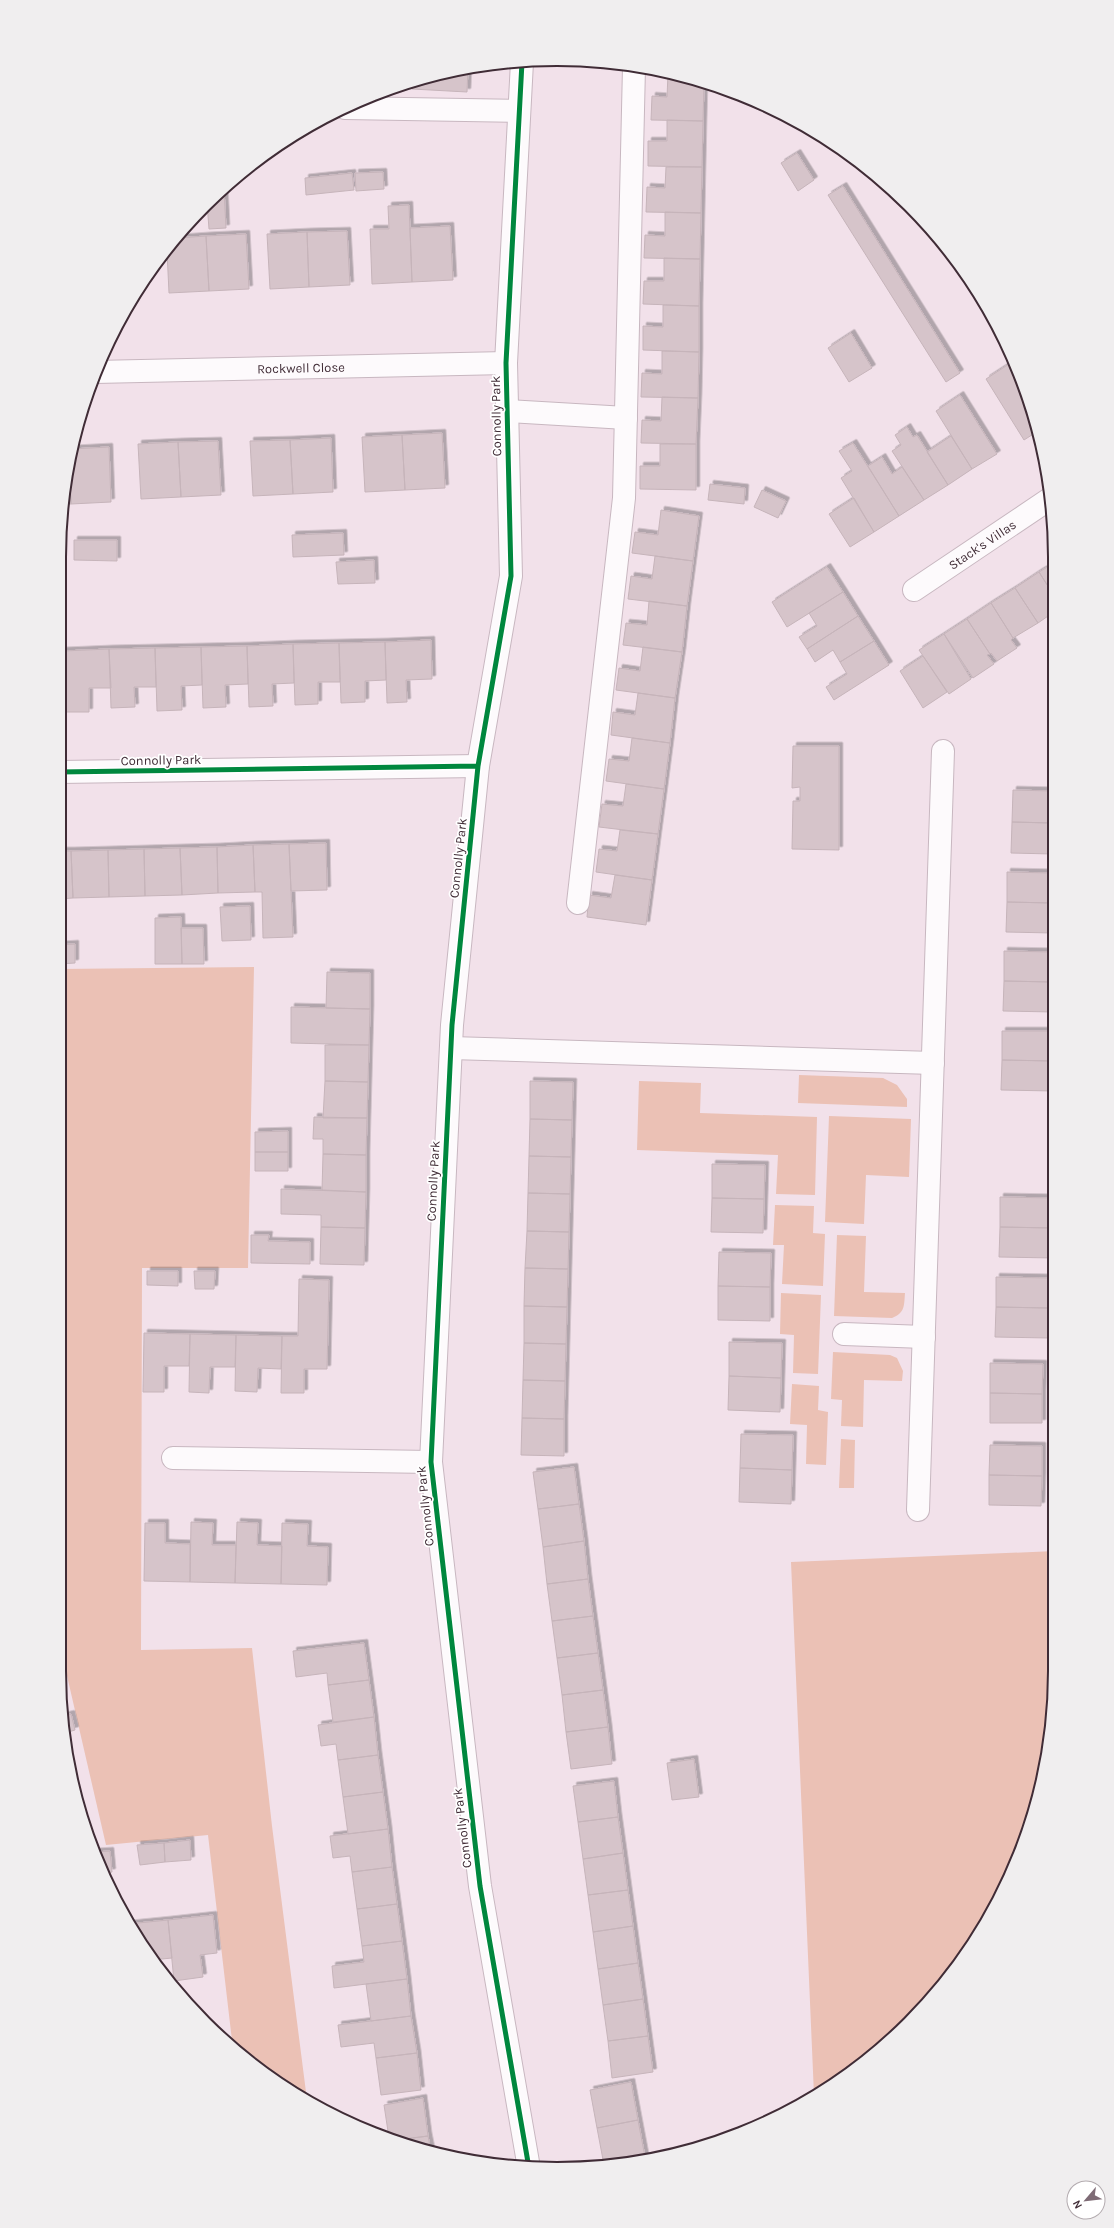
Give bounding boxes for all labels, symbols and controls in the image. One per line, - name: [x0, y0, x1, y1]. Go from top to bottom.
- street label: Rockwell Close: [257, 359, 345, 376]
- street label: Connolly Park: [488, 376, 504, 456]
- street label: Stack's Villas: [945, 516, 1019, 572]
- street label: Connolly Park: [121, 752, 201, 768]
- street label: Connolly Park: [446, 817, 470, 899]
- street label: Connolly Park: [423, 1140, 443, 1222]
- street label: Connolly Park: [413, 1465, 437, 1547]
- street label: Connolly Park: [450, 1787, 474, 1869]
- north arrow: [1066, 2180, 1106, 2220]
- text: N: [1070, 2198, 1085, 2211]

